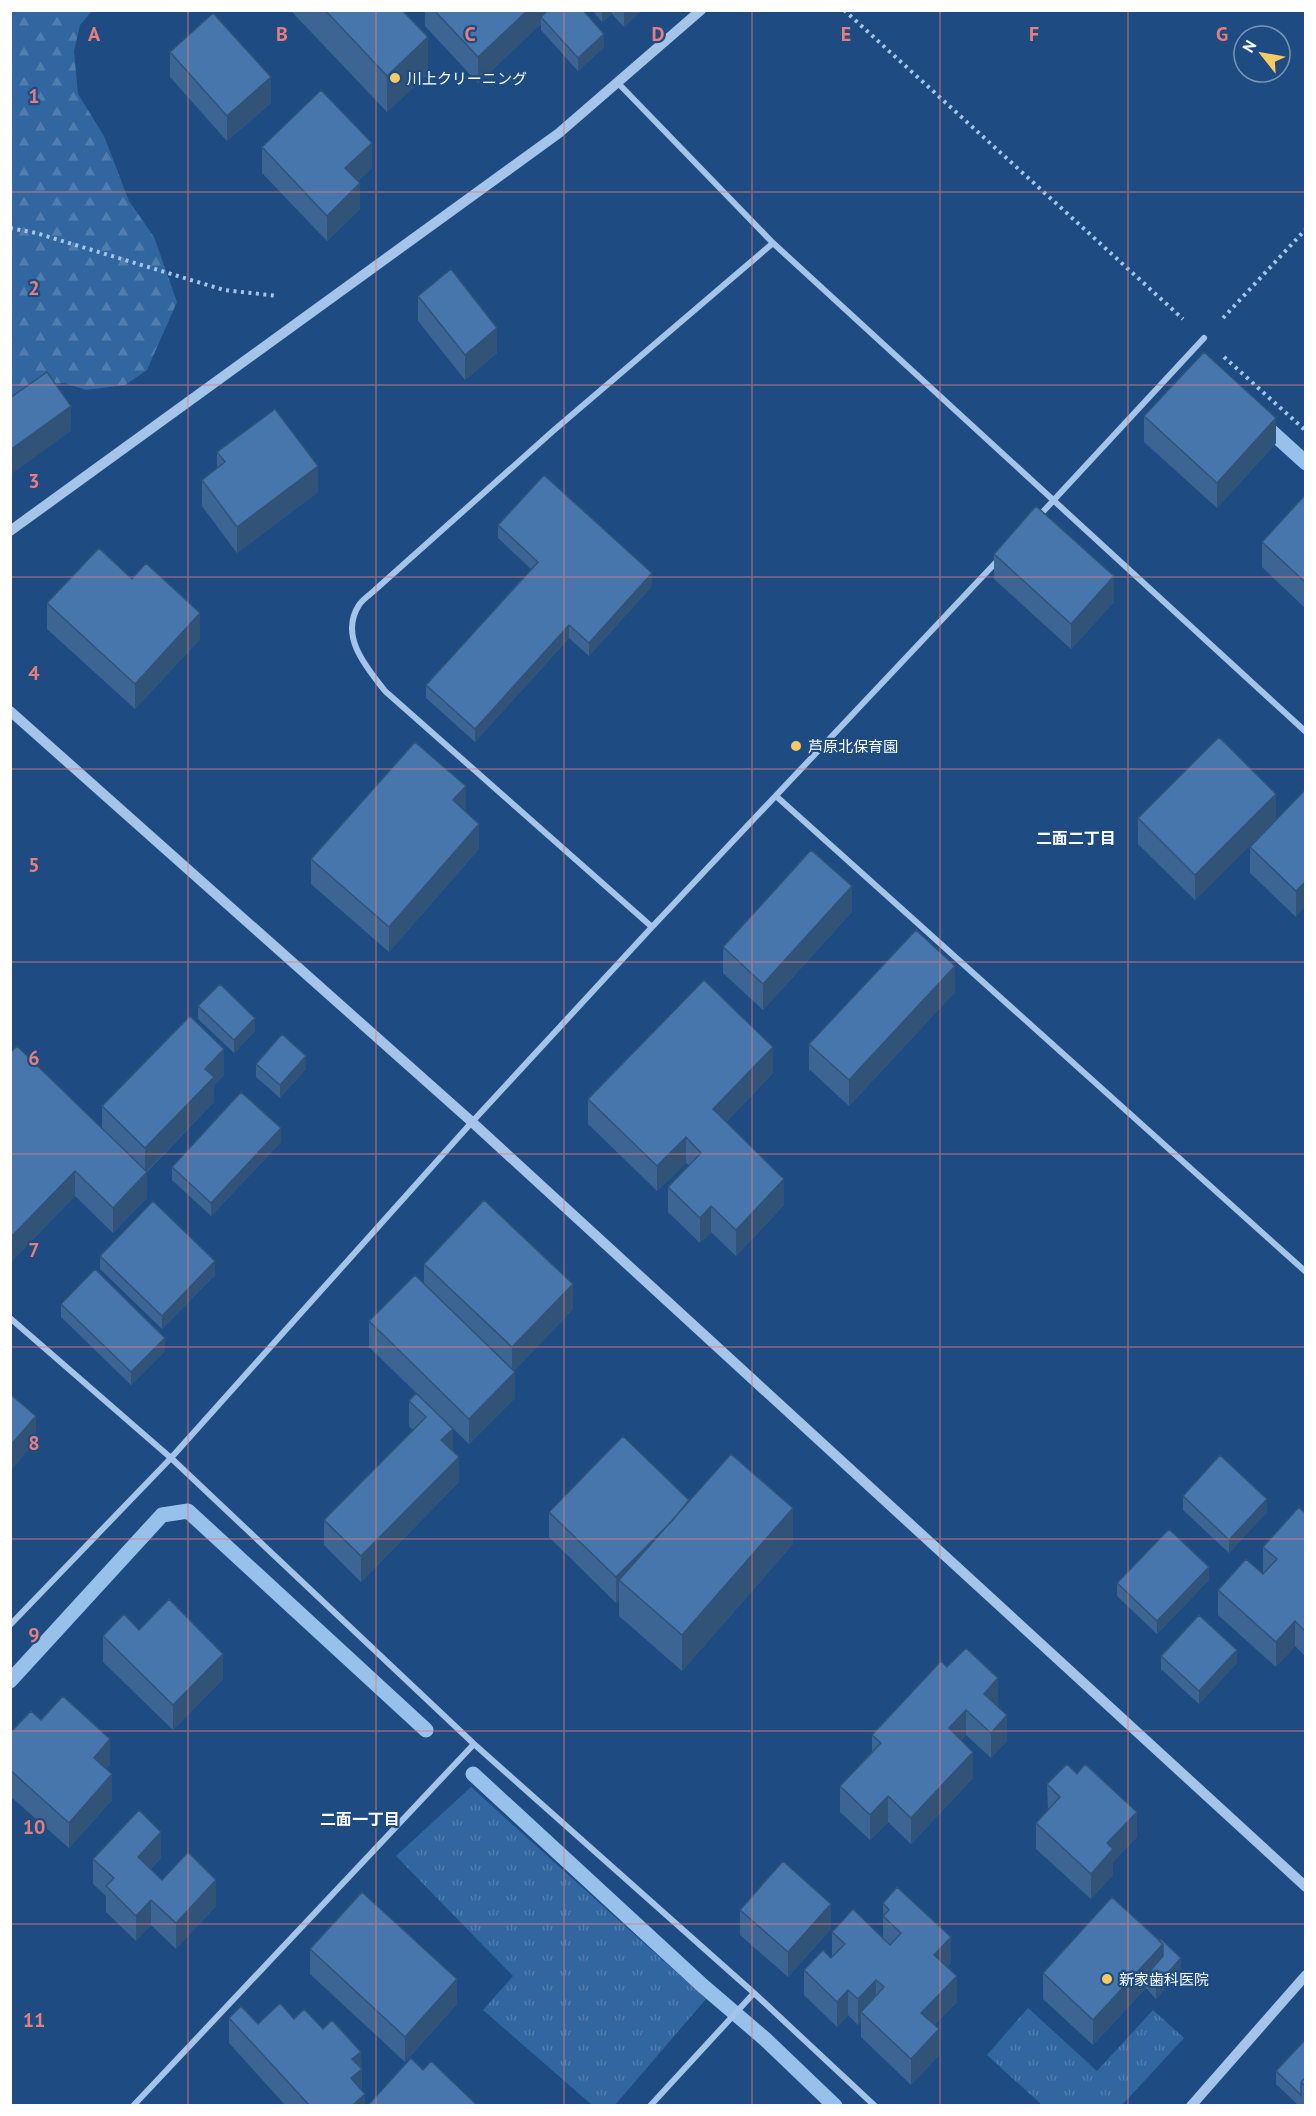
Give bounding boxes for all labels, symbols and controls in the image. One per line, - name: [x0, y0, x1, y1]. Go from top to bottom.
- text: A: [88, 21, 101, 47]
- text: B: [276, 21, 288, 47]
- text: C: [464, 21, 476, 47]
- text: D: [652, 21, 665, 47]
- text: E: [841, 21, 851, 47]
- text: F: [1029, 21, 1039, 47]
- text: G: [1216, 21, 1228, 47]
- north arrow: [1232, 24, 1292, 84]
- text: N: [1238, 37, 1260, 56]
- place label: 川上クリーニング: [407, 69, 527, 88]
- marker: 川上クリーニング: [388, 71, 402, 85]
- text: 1: [28, 83, 40, 109]
- text: 2: [28, 275, 40, 301]
- text: 3: [28, 468, 40, 494]
- text: 4: [28, 660, 40, 686]
- place label: 芦原北保育園: [808, 737, 898, 756]
- marker: 芦原北保育園: [789, 739, 803, 753]
- district label: 二面二丁目: [1036, 828, 1116, 848]
- text: 5: [28, 852, 40, 878]
- text: 6: [28, 1045, 40, 1071]
- text: 7: [28, 1237, 40, 1263]
- text: 8: [28, 1430, 40, 1456]
- text: 9: [28, 1622, 40, 1648]
- district label: 二面一丁目: [320, 1809, 400, 1829]
- text: 10: [23, 1814, 45, 1840]
- place label: 新家歯科医院: [1119, 1970, 1209, 1989]
- marker: 新家歯科医院: [1100, 1972, 1114, 1986]
- text: 11: [23, 2007, 45, 2033]

